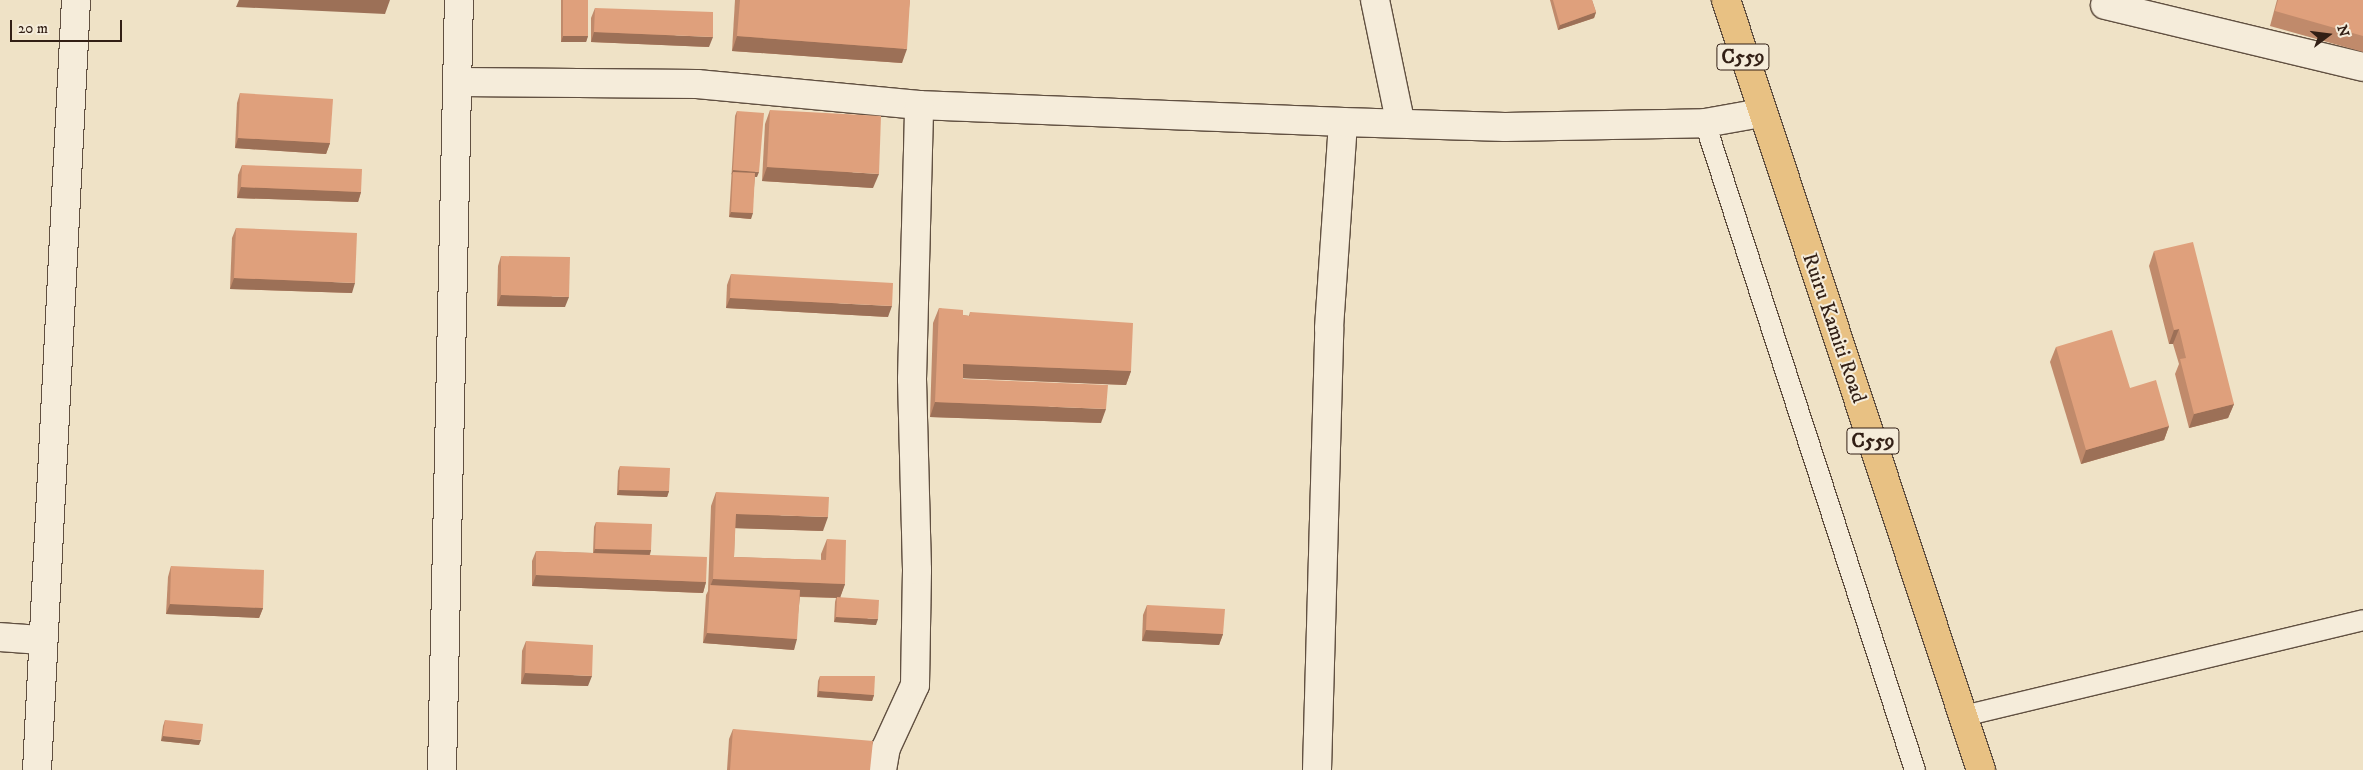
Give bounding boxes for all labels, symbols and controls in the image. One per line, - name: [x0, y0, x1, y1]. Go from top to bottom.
- scale bar: [12, 10, 125, 42]
- north arrow: [2303, 10, 2353, 60]
- text: 20 m: [18, 19, 48, 38]
- text: N: [2332, 23, 2353, 39]
- road number: C559: [1716, 40, 1770, 74]
- street label: Ruiru Kamiti Road: [1797, 250, 1871, 406]
- road number: C559: [1846, 424, 1900, 458]

